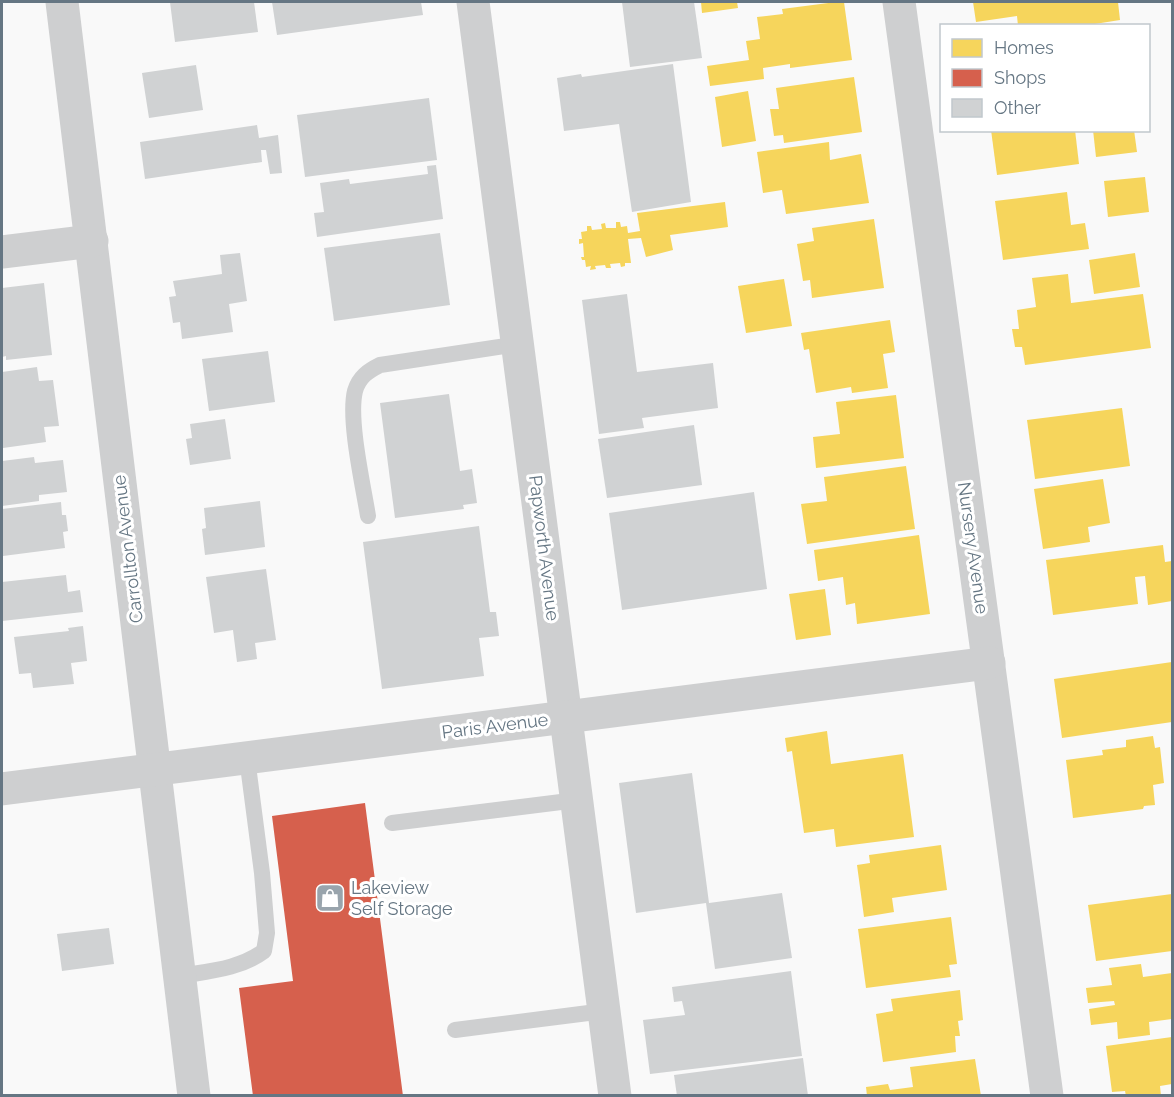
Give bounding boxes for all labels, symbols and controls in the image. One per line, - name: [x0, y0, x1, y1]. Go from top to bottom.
- legend: [940, 24, 1150, 132]
- text: Homes: [994, 37, 1054, 58]
- text: Shops: [994, 67, 1046, 88]
- text: Other: [994, 97, 1042, 118]
- street label: Carrollton Avenue: [108, 473, 147, 624]
- street label: Papworth Avenue: [525, 474, 564, 622]
- street label: Nursery Avenue: [954, 481, 993, 616]
- street label: Paris Avenue: [441, 709, 550, 742]
- place label: Lakeview Self Storage: [351, 877, 453, 919]
- shop icon: Lakeview Self Storage: [314, 882, 346, 914]

